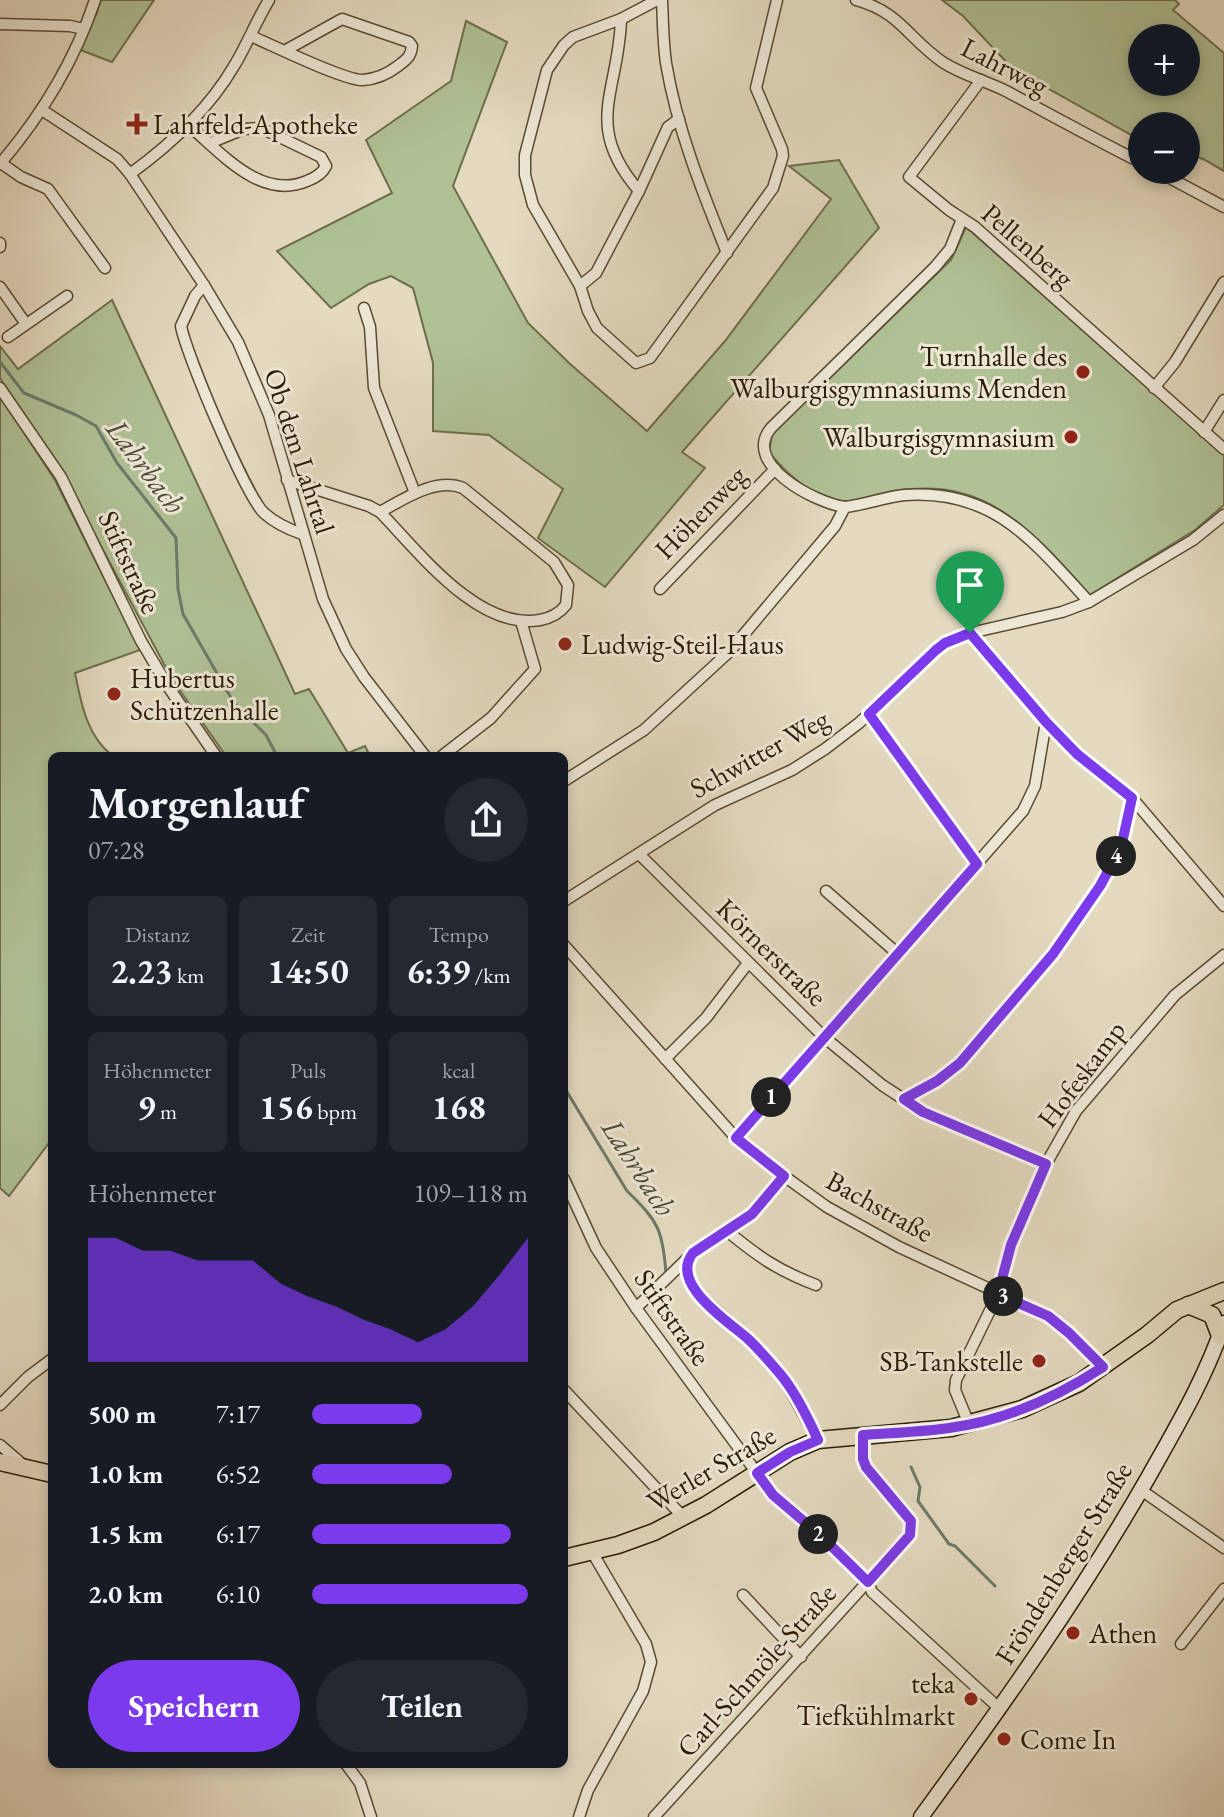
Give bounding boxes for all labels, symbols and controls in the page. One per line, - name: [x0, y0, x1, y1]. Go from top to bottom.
- map controls: [1128, 24, 1200, 184]
- button: +: [1128, 24, 1200, 96]
- street label: Lahrweg: [955, 29, 1055, 103]
- place label: Lahrfeld-Apotheke: [153, 106, 358, 142]
- button: −: [1128, 112, 1200, 184]
- marker: Lahrfeld-Apotheke: [128, 115, 146, 133]
- street label: Pellenberg: [974, 195, 1082, 296]
- place label: Turnhalle des Walburgisgymnasiums Menden: [730, 338, 1067, 406]
- marker: Turnhalle des Walburgisgymnasiums Menden: [1074, 363, 1092, 381]
- street label: Ob dem Lahrtal: [256, 364, 344, 539]
- water label: Lahrbach: [97, 410, 195, 522]
- place label: Walburgisgymnasium: [823, 419, 1055, 455]
- marker: Walburgisgymnasium: [1062, 428, 1080, 446]
- street label: Höhenweg: [646, 457, 754, 567]
- street label: Stiftstraße: [90, 505, 170, 619]
- pin: [936, 551, 1004, 633]
- icon: arrive: [948, 563, 992, 607]
- place label: Ludwig-Steil-Haus: [581, 626, 784, 662]
- marker: Ludwig-Steil-Haus: [556, 635, 574, 653]
- place label: Hubertus Schützenhalle: [130, 660, 279, 728]
- marker: Hubertus Schützenhalle: [105, 685, 123, 703]
- street label: Schwitter Weg: [683, 700, 836, 806]
- text: Morgenlauf: [88, 774, 305, 831]
- button: share: [444, 778, 528, 862]
- text: 07:28: [88, 833, 144, 867]
- pin: 4: [1096, 836, 1136, 876]
- text: 4: [1110, 841, 1122, 870]
- street label: Körnerstraße: [709, 890, 835, 1014]
- text: Distanz: [125, 920, 190, 949]
- text: Zeit: [291, 920, 325, 949]
- text: Tempo: [428, 920, 489, 949]
- text: 2.23: [110, 949, 173, 993]
- text: 14:50: [267, 949, 349, 993]
- text: 6:39: [407, 949, 470, 993]
- text: km: [173, 961, 204, 990]
- text: /km: [470, 961, 511, 990]
- street label: Hofeskamp: [1029, 1013, 1133, 1135]
- text: Höhenmeter: [103, 1056, 212, 1085]
- text: Puls: [290, 1056, 326, 1085]
- text: kcal: [442, 1056, 475, 1085]
- pin: 1: [751, 1077, 791, 1117]
- text: 1: [765, 1082, 777, 1111]
- text: 9: [138, 1085, 156, 1129]
- text: 156: [259, 1085, 313, 1129]
- text: 168: [432, 1085, 486, 1129]
- text: m: [156, 1097, 177, 1126]
- text: bpm: [313, 1097, 357, 1126]
- water label: Lahrbach: [592, 1110, 685, 1224]
- street label: Bachstraße: [820, 1162, 940, 1250]
- text: Höhenmeter: [88, 1176, 216, 1210]
- text: 109–118 m: [413, 1176, 528, 1210]
- street label: Stiftstraße: [627, 1262, 719, 1372]
- pin: 3: [983, 1276, 1023, 1316]
- text: 3: [997, 1281, 1009, 1310]
- place label: SB-Tankstelle: [880, 1343, 1023, 1379]
- marker: SB-Tankstelle: [1030, 1352, 1048, 1370]
- text: 500 m: [88, 1397, 156, 1431]
- text: 7:17: [216, 1397, 260, 1431]
- street label: Werler Straße: [640, 1417, 782, 1519]
- street label: Fröndenberger Straße: [986, 1455, 1140, 1671]
- text: 1.0 km: [88, 1457, 163, 1491]
- text: 6:52: [216, 1457, 260, 1491]
- pin: 2: [798, 1514, 838, 1554]
- text: 1.5 km: [88, 1517, 163, 1551]
- text: 6:17: [216, 1517, 260, 1551]
- text: 2: [812, 1519, 824, 1548]
- street label: Carl-Schmöle-Straße: [669, 1576, 844, 1764]
- text: 2.0 km: [88, 1577, 163, 1611]
- text: 6:10: [216, 1577, 260, 1611]
- place label: Athen: [1088, 1615, 1158, 1651]
- marker: Athen: [1064, 1624, 1082, 1642]
- button: Speichern: [88, 1660, 300, 1752]
- button: Teilen: [316, 1660, 528, 1752]
- place label: teka Tiefkühlmarkt: [796, 1665, 956, 1733]
- marker: teka Tiefkühlmarkt: [962, 1690, 980, 1708]
- place label: Come In: [1020, 1721, 1117, 1757]
- marker: Come In: [995, 1730, 1013, 1748]

